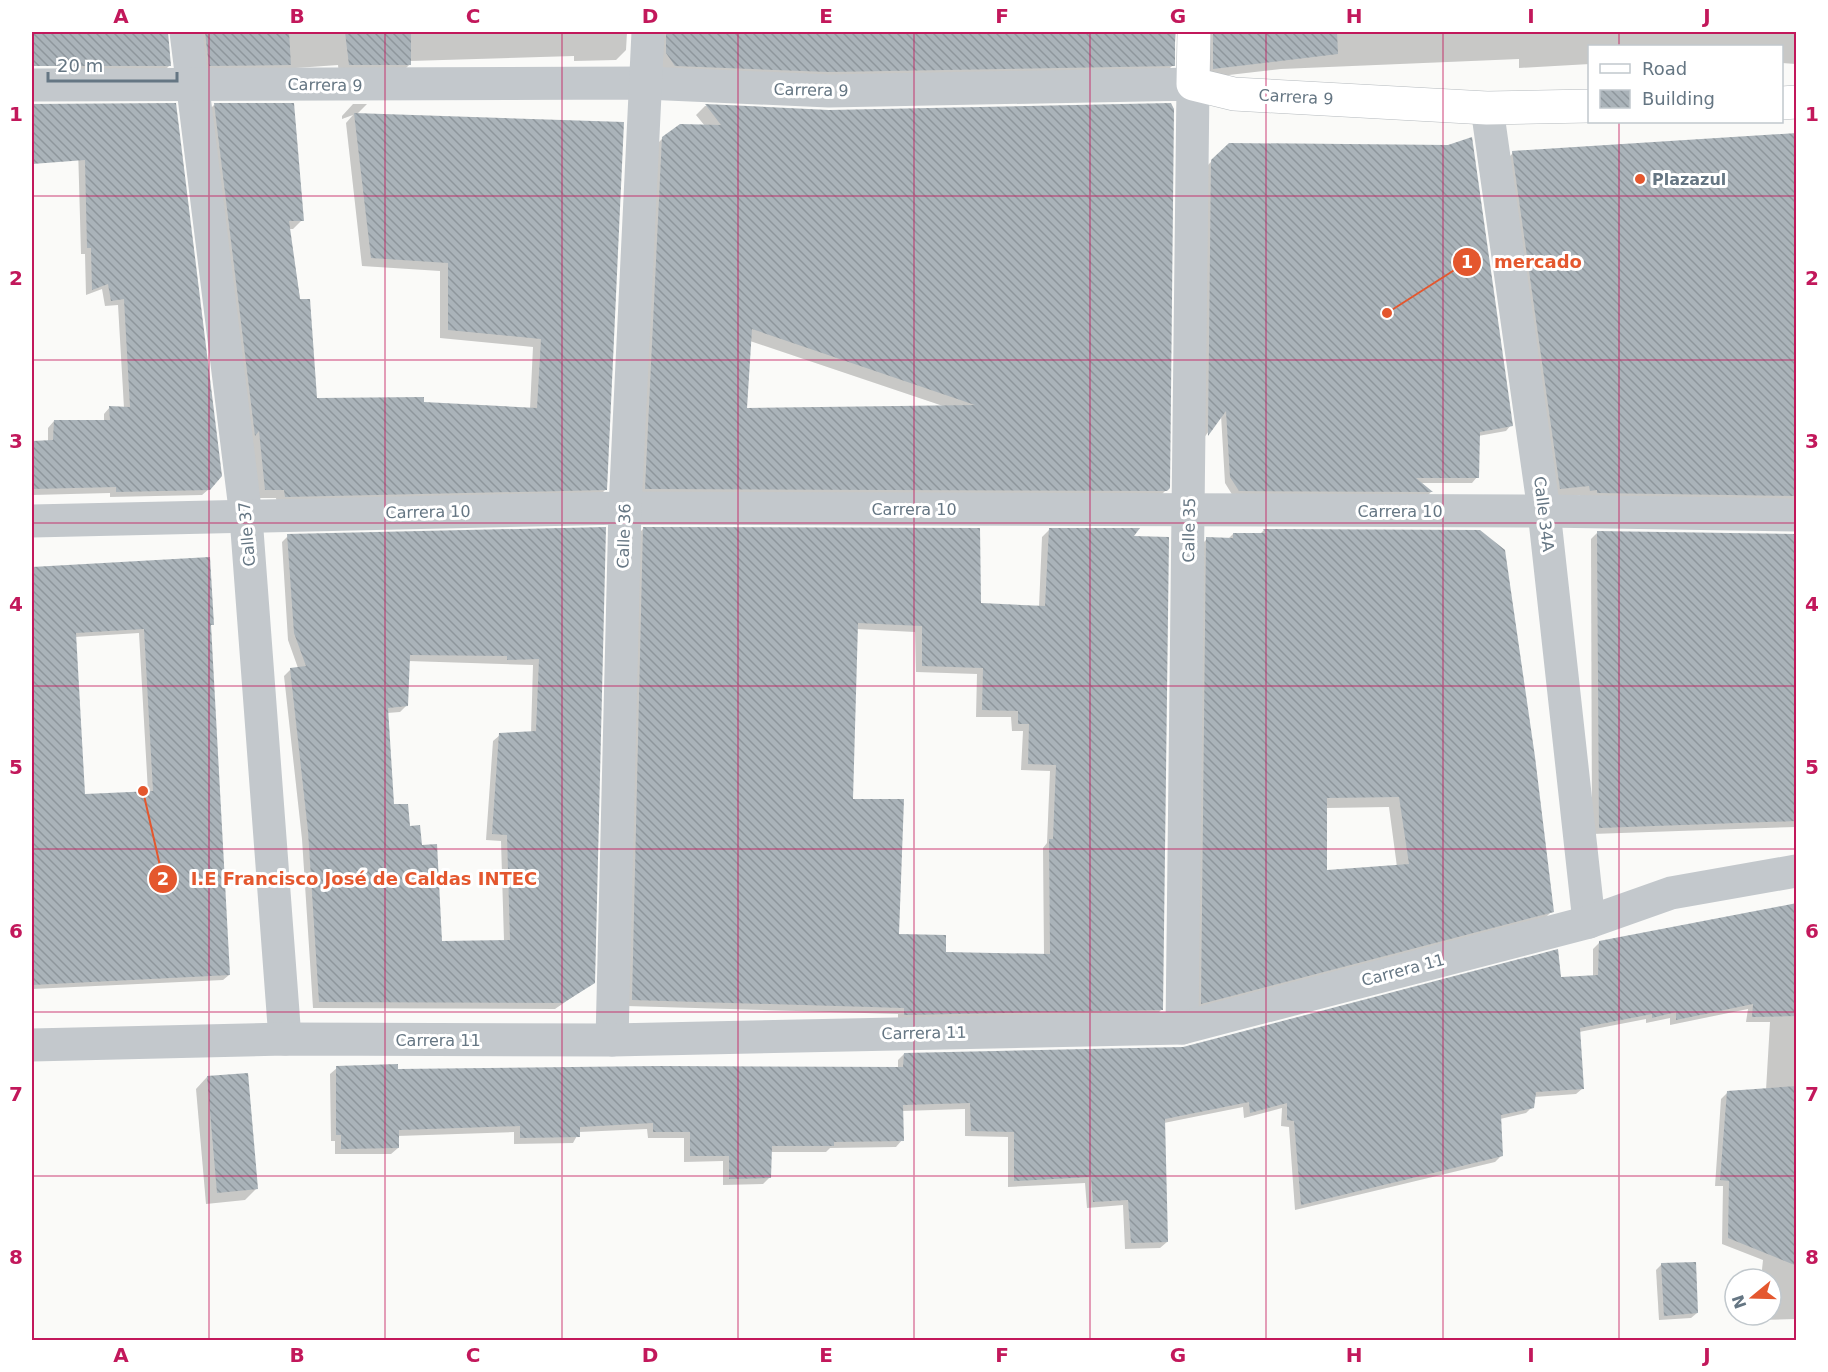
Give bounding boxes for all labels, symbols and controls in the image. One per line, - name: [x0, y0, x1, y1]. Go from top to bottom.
- text: A: [113, 4, 129, 28]
- text: B: [289, 4, 305, 28]
- text: C: [466, 4, 480, 28]
- text: D: [642, 4, 658, 28]
- text: E: [819, 4, 833, 28]
- text: F: [995, 4, 1009, 28]
- text: G: [1170, 4, 1186, 28]
- text: H: [1346, 4, 1362, 28]
- text: I: [1527, 4, 1535, 28]
- text: J: [1701, 4, 1711, 28]
- scale bar: [48, 45, 177, 83]
- legend: [1588, 45, 1783, 123]
- text: 20 m: [57, 55, 103, 76]
- text: Road: [1642, 58, 1687, 79]
- street label: Carrera 9: [287, 75, 363, 95]
- street label: Carrera 9: [773, 80, 849, 100]
- street label: Carrera 9: [1258, 86, 1334, 108]
- text: Building: [1642, 88, 1715, 109]
- text: 1: [9, 102, 23, 126]
- text: 1: [1805, 102, 1819, 126]
- place label: Plazazul: [1652, 170, 1726, 189]
- marker: Plazazul: [1633, 172, 1647, 186]
- callout: mercado: [1452, 244, 1594, 280]
- text: 1: [1461, 251, 1473, 272]
- text: mercado: [1494, 251, 1582, 272]
- text: 2: [9, 266, 23, 290]
- text: 2: [1805, 266, 1819, 290]
- text: 3: [9, 429, 23, 453]
- text: 3: [1805, 429, 1819, 453]
- street label: Calle 34A: [1530, 475, 1558, 553]
- street label: Calle 35: [1179, 497, 1199, 563]
- street label: Carrera 10: [871, 500, 957, 519]
- street label: Calle 37: [235, 501, 259, 567]
- street label: Carrera 10: [385, 502, 471, 522]
- street label: Carrera 10: [1357, 502, 1443, 521]
- street label: Calle 36: [613, 503, 635, 569]
- text: 4: [9, 592, 23, 616]
- text: 4: [1805, 592, 1819, 616]
- text: 5: [9, 755, 23, 779]
- text: 5: [1805, 755, 1819, 779]
- callout: I.E Francisco José de Caldas INTEC: [148, 861, 549, 897]
- text: 2: [157, 868, 169, 889]
- text: I.E Francisco José de Caldas INTEC: [191, 868, 537, 889]
- text: 6: [9, 919, 23, 943]
- text: 6: [1805, 919, 1819, 943]
- street label: Carrera 11: [1359, 950, 1447, 990]
- street label: Carrera 11: [881, 1023, 967, 1043]
- street label: Carrera 11: [395, 1031, 481, 1050]
- text: 7: [9, 1082, 23, 1106]
- text: 7: [1805, 1082, 1819, 1106]
- text: 8: [9, 1245, 23, 1269]
- text: 8: [1805, 1245, 1819, 1269]
- north arrow: [1723, 1267, 1783, 1327]
- text: N: [1728, 1292, 1750, 1311]
- text: A: [113, 1343, 129, 1367]
- text: B: [289, 1343, 305, 1367]
- text: C: [466, 1343, 480, 1367]
- text: D: [642, 1343, 658, 1367]
- text: E: [819, 1343, 833, 1367]
- text: F: [995, 1343, 1009, 1367]
- text: G: [1170, 1343, 1186, 1367]
- text: H: [1346, 1343, 1362, 1367]
- text: I: [1527, 1343, 1535, 1367]
- text: J: [1701, 1343, 1711, 1367]

